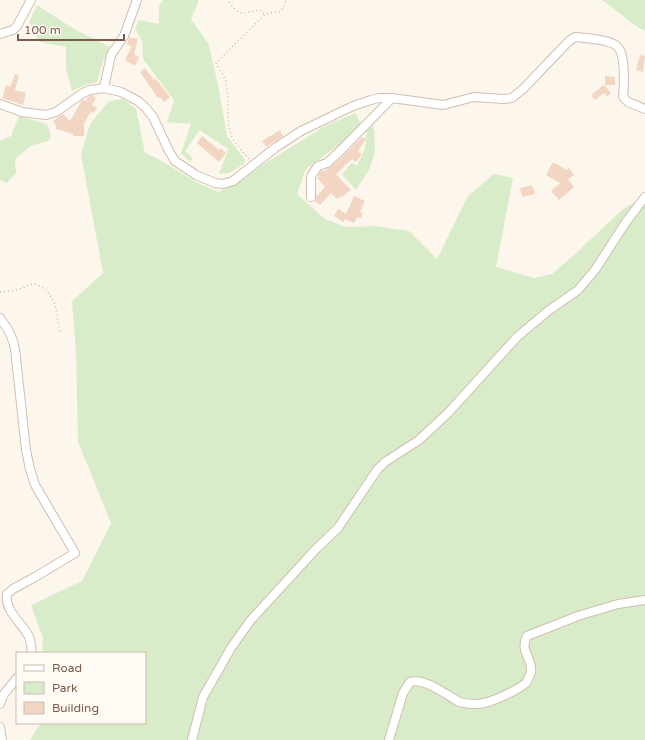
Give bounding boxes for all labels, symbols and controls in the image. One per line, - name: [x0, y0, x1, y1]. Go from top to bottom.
- scale bar: [18, 16, 124, 42]
- text: 100 m: [24, 23, 61, 37]
- legend: [16, 652, 146, 724]
- text: Road: [52, 661, 82, 675]
- text: Park: [52, 681, 78, 695]
- text: Building: [52, 701, 99, 715]

